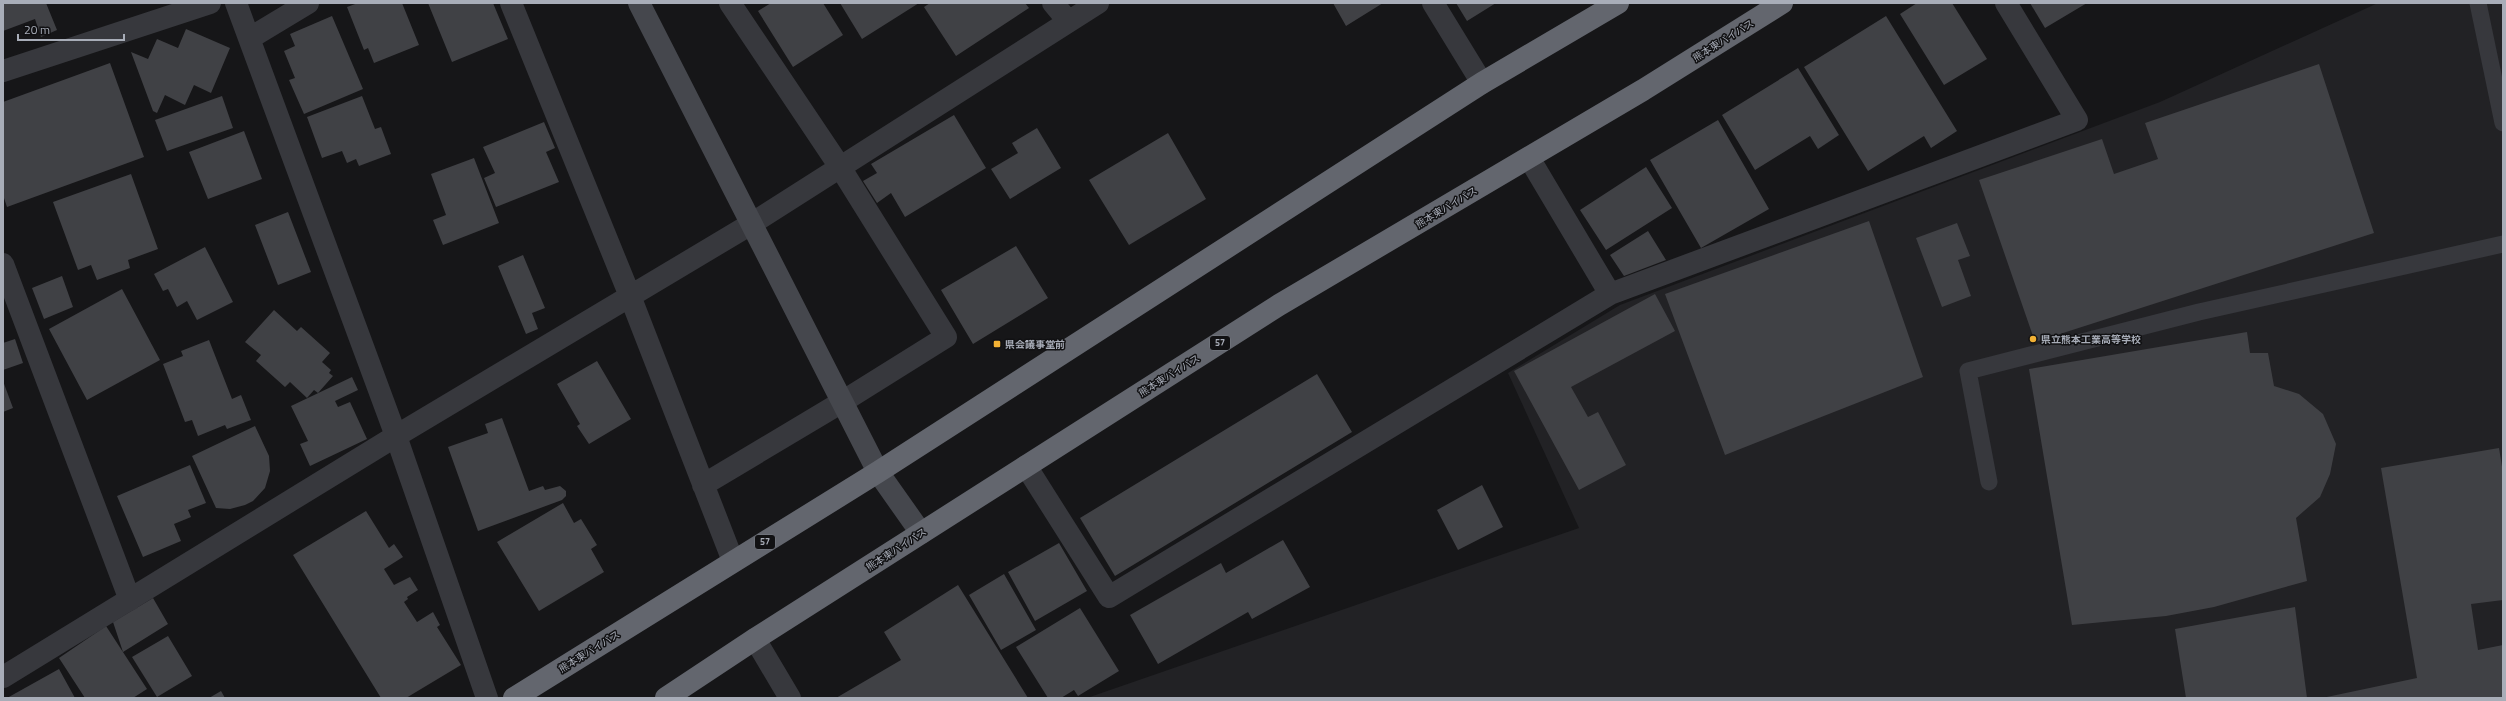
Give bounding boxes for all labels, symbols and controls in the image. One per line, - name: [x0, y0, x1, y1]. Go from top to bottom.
- scale bar: [18, 16, 124, 42]
- street label: 熊本東バイパス: [1690, 16, 1757, 65]
- text: 20 m: [24, 20, 50, 39]
- street label: 熊本東バイパス: [1412, 183, 1480, 232]
- place label: 県立熊本工業高等学校: [2041, 332, 2141, 347]
- marker: 県立熊本工業高等学校: [2028, 334, 2038, 344]
- road number: 57: [1210, 336, 1230, 350]
- place label: 県会議事堂前: [1005, 337, 1065, 352]
- marker: 県会議事堂前: [992, 339, 1002, 349]
- street label: 熊本東バイパス: [1136, 351, 1203, 400]
- street label: 熊本東バイパス: [863, 524, 930, 575]
- road number: 57: [755, 535, 775, 549]
- street label: 熊本東バイパス: [556, 627, 623, 676]

